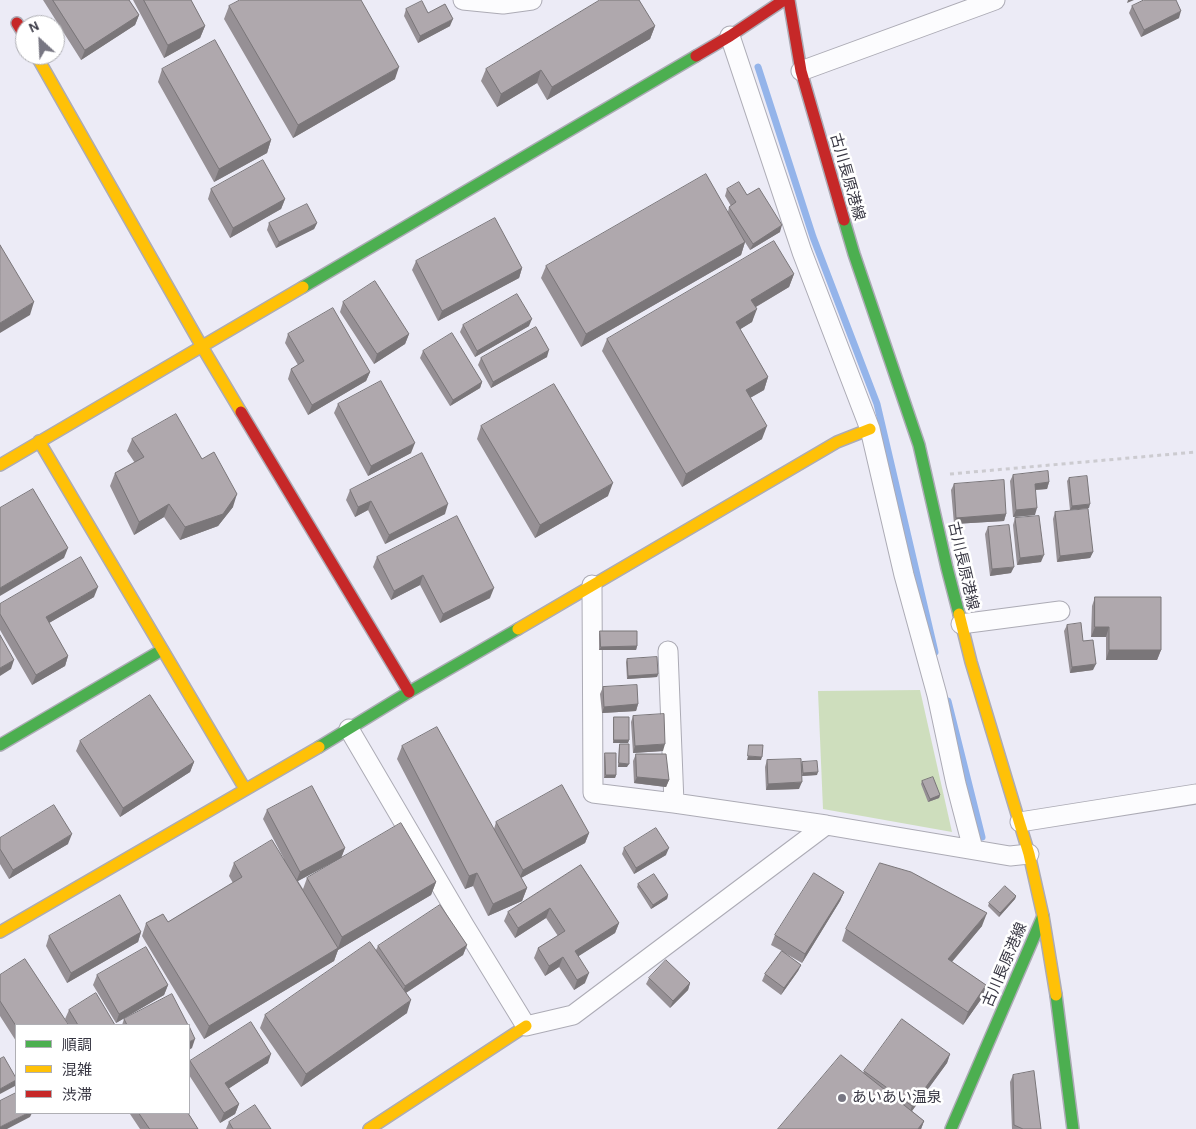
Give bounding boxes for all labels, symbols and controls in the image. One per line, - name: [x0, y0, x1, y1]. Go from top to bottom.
- north arrow: [15, 15, 65, 65]
- text: N: [26, 17, 42, 37]
- street label: 古川長原港線: [826, 131, 868, 223]
- street label: 古川長原港線: [944, 520, 982, 612]
- street label: 古川長原港線: [979, 920, 1031, 1010]
- legend: [15, 1024, 190, 1114]
- text: 順調: [62, 1036, 92, 1054]
- text: 混雑: [62, 1061, 92, 1079]
- text: 渋滞: [62, 1086, 92, 1104]
- place label: あいあい温泉: [852, 1089, 942, 1107]
- marker: あいあい温泉: [836, 1092, 848, 1104]

